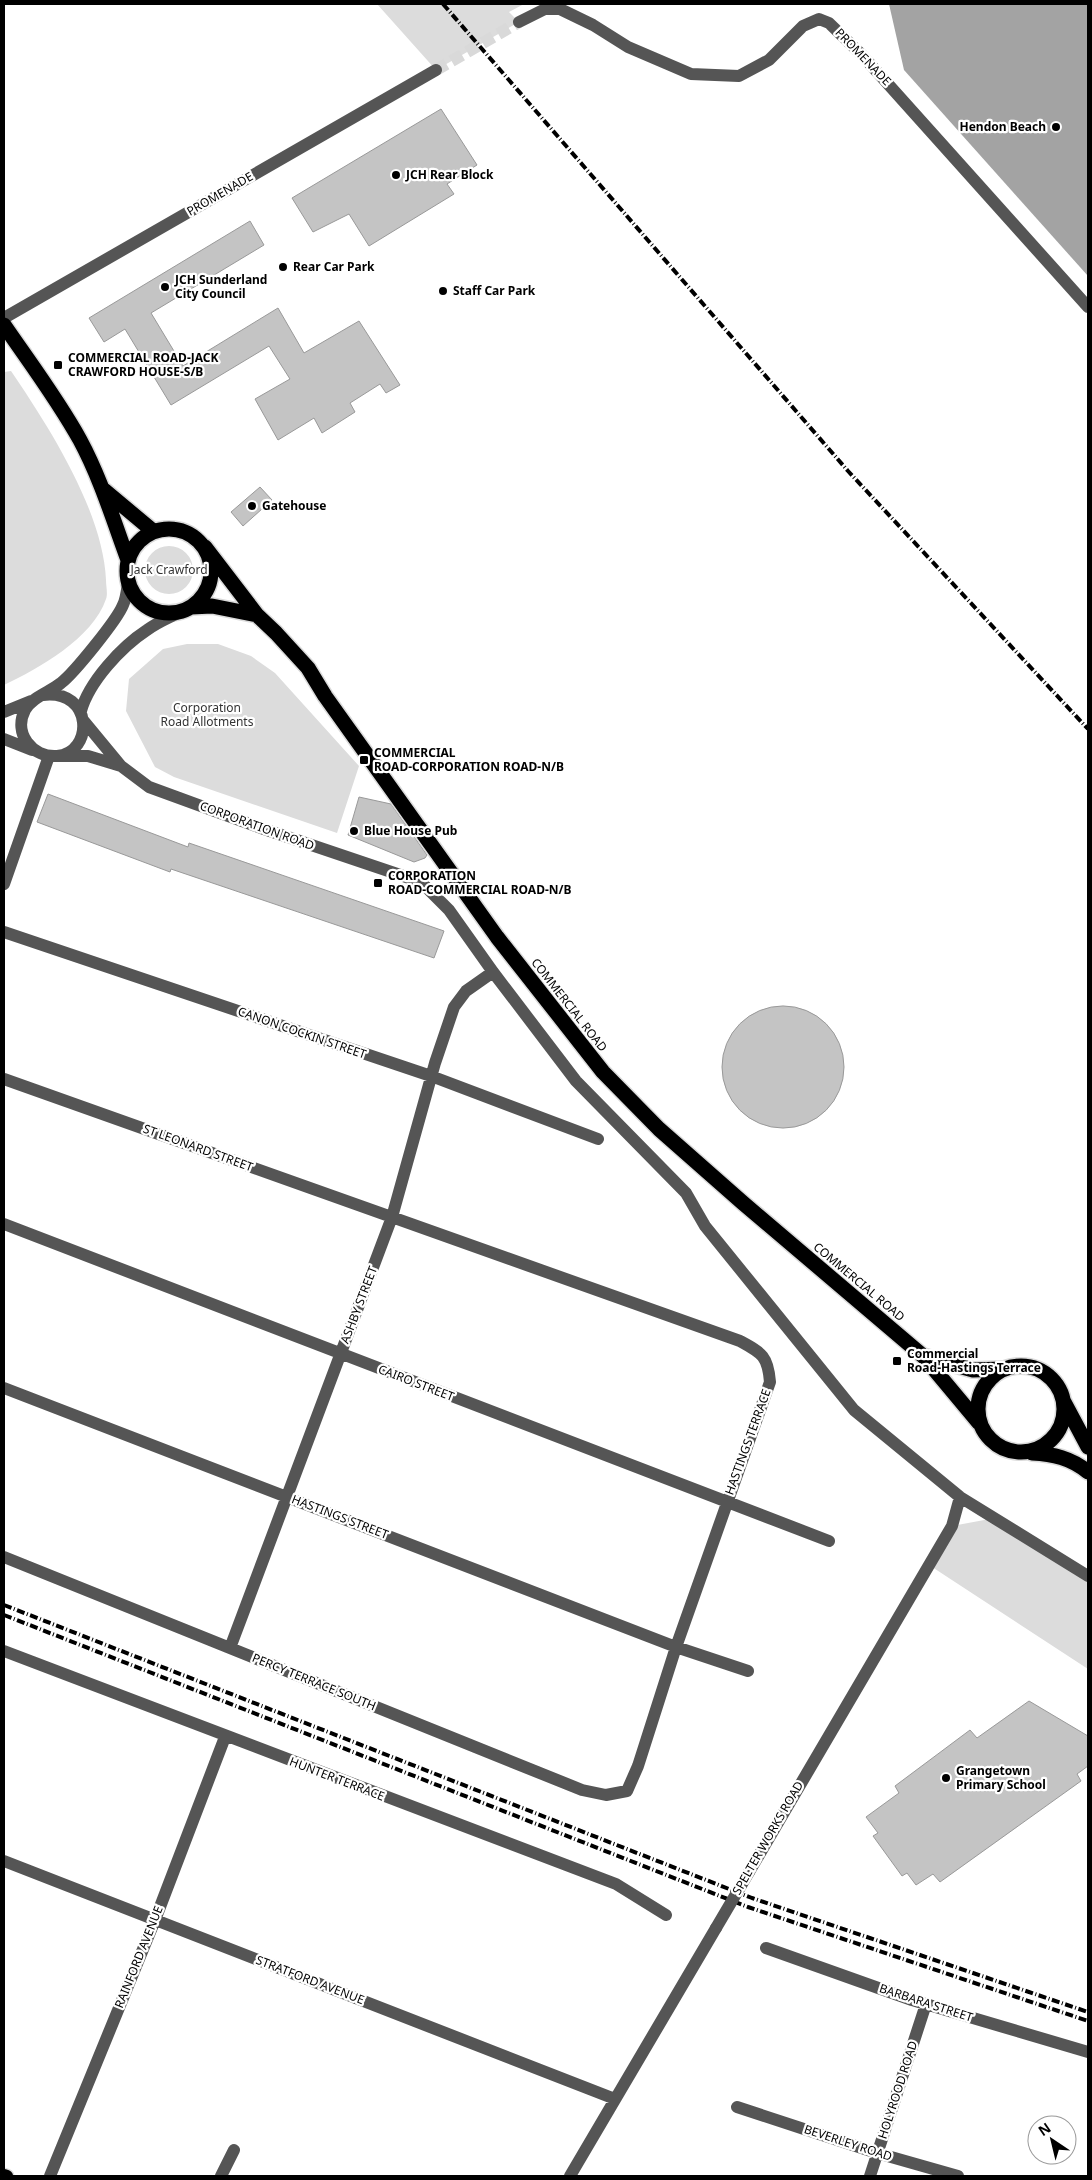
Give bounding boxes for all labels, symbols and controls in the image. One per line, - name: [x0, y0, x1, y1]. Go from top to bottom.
- street label: PROMENADE: [832, 24, 895, 89]
- place label: Hendon Beach: [960, 118, 1046, 135]
- marker: Hendon Beach: [1050, 121, 1062, 133]
- place label: JCH Rear Block: [405, 166, 494, 183]
- street label: PROMENADE: [184, 168, 256, 219]
- marker: JCH Rear Block: [390, 169, 402, 181]
- place label: Rear Car Park: [293, 258, 375, 275]
- marker: Rear Car Park: [277, 261, 289, 273]
- place label: JCH Sunderland City Council: [174, 271, 267, 302]
- marker: JCH Sunderland City Council: [159, 281, 171, 293]
- place label: Staff Car Park: [453, 282, 536, 299]
- marker: Staff Car Park: [437, 285, 449, 297]
- place label: COMMERCIAL ROAD-JACK CRAWFORD HOUSE-S/B: [68, 349, 218, 380]
- marker: COMMERCIAL ROAD-JACK CRAWFORD HOUSE-S/B: [52, 359, 64, 371]
- place label: Gatehouse: [262, 497, 327, 514]
- marker: Gatehouse: [246, 500, 258, 512]
- park label: Jack Crawford: [129, 561, 208, 578]
- park label: Corporation Road Allotments: [161, 699, 254, 730]
- place label: COMMERCIAL ROAD-CORPORATION ROAD-N/B: [374, 744, 564, 775]
- marker: COMMERCIAL ROAD-CORPORATION ROAD-N/B: [358, 754, 370, 766]
- street label: CORPORATION ROAD: [198, 797, 317, 854]
- place label: Blue House Pub: [364, 822, 458, 839]
- marker: Blue House Pub: [348, 825, 360, 837]
- place label: CORPORATION ROAD-COMMERCIAL ROAD-N/B: [388, 867, 572, 898]
- marker: CORPORATION ROAD-COMMERCIAL ROAD-N/B: [372, 877, 384, 889]
- street label: COMMERCIAL ROAD: [527, 954, 611, 1055]
- street label: CANON COCKIN STREET: [236, 1003, 369, 1063]
- street label: ST LEONARD STREET: [141, 1120, 256, 1175]
- street label: COMMERCIAL ROAD: [810, 1238, 909, 1325]
- street label: ASHBY STREET: [336, 1263, 381, 1346]
- place label: Commercial Road-Hastings Terrace: [907, 1345, 1041, 1376]
- marker: Commercial Road-Hastings Terrace: [891, 1355, 903, 1367]
- street label: CAIRO STREET: [376, 1360, 457, 1405]
- street label: HASTINGS TERRACE: [720, 1387, 775, 1497]
- street label: HASTINGS STREET: [289, 1490, 391, 1543]
- street label: PERCY TERRACE SOUTH: [250, 1649, 379, 1714]
- street label: HUNTER TERRACE: [287, 1753, 387, 1805]
- place label: Grangetown Primary School: [956, 1762, 1046, 1793]
- marker: Grangetown Primary School: [940, 1772, 952, 1784]
- street label: SPELTER WORKS ROAD: [728, 1778, 807, 1898]
- street label: RAINFORD AVENUE: [110, 1903, 167, 2010]
- street label: STRATFORD AVENUE: [254, 1951, 367, 2008]
- street label: BARBARA STREET: [877, 1979, 975, 2026]
- street label: HOLYROOD ROAD: [874, 2038, 921, 2141]
- north arrow: [1027, 2115, 1077, 2165]
- text: N: [1034, 2118, 1054, 2140]
- street label: BEVERLEY ROAD: [802, 2120, 895, 2165]

